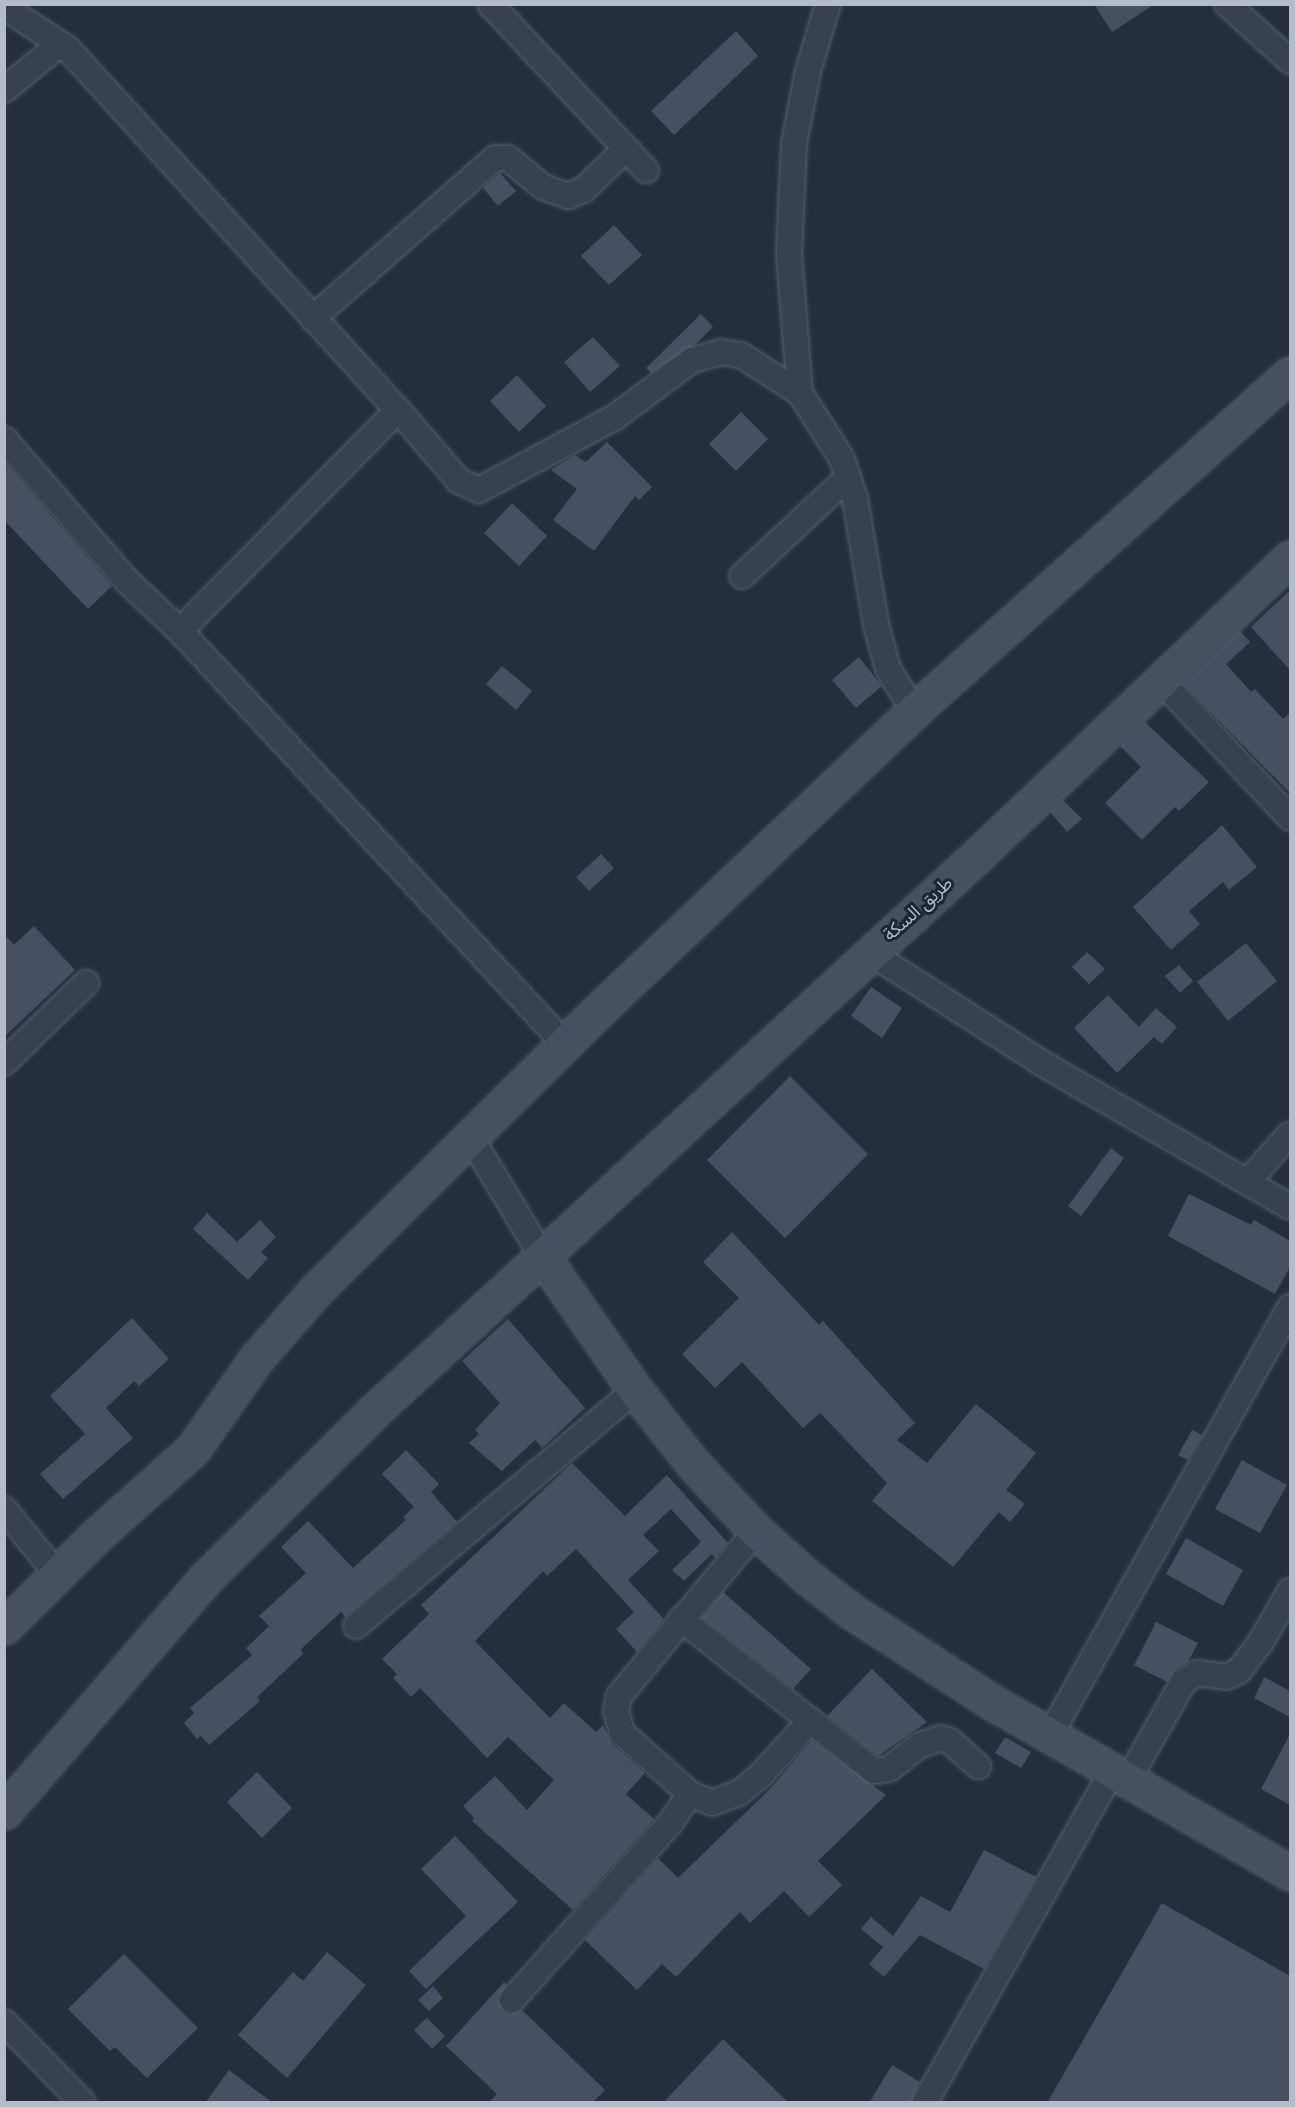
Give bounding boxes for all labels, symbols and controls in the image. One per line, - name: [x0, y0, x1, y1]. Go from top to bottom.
- street label: طريق السكة: [879, 872, 957, 946]

